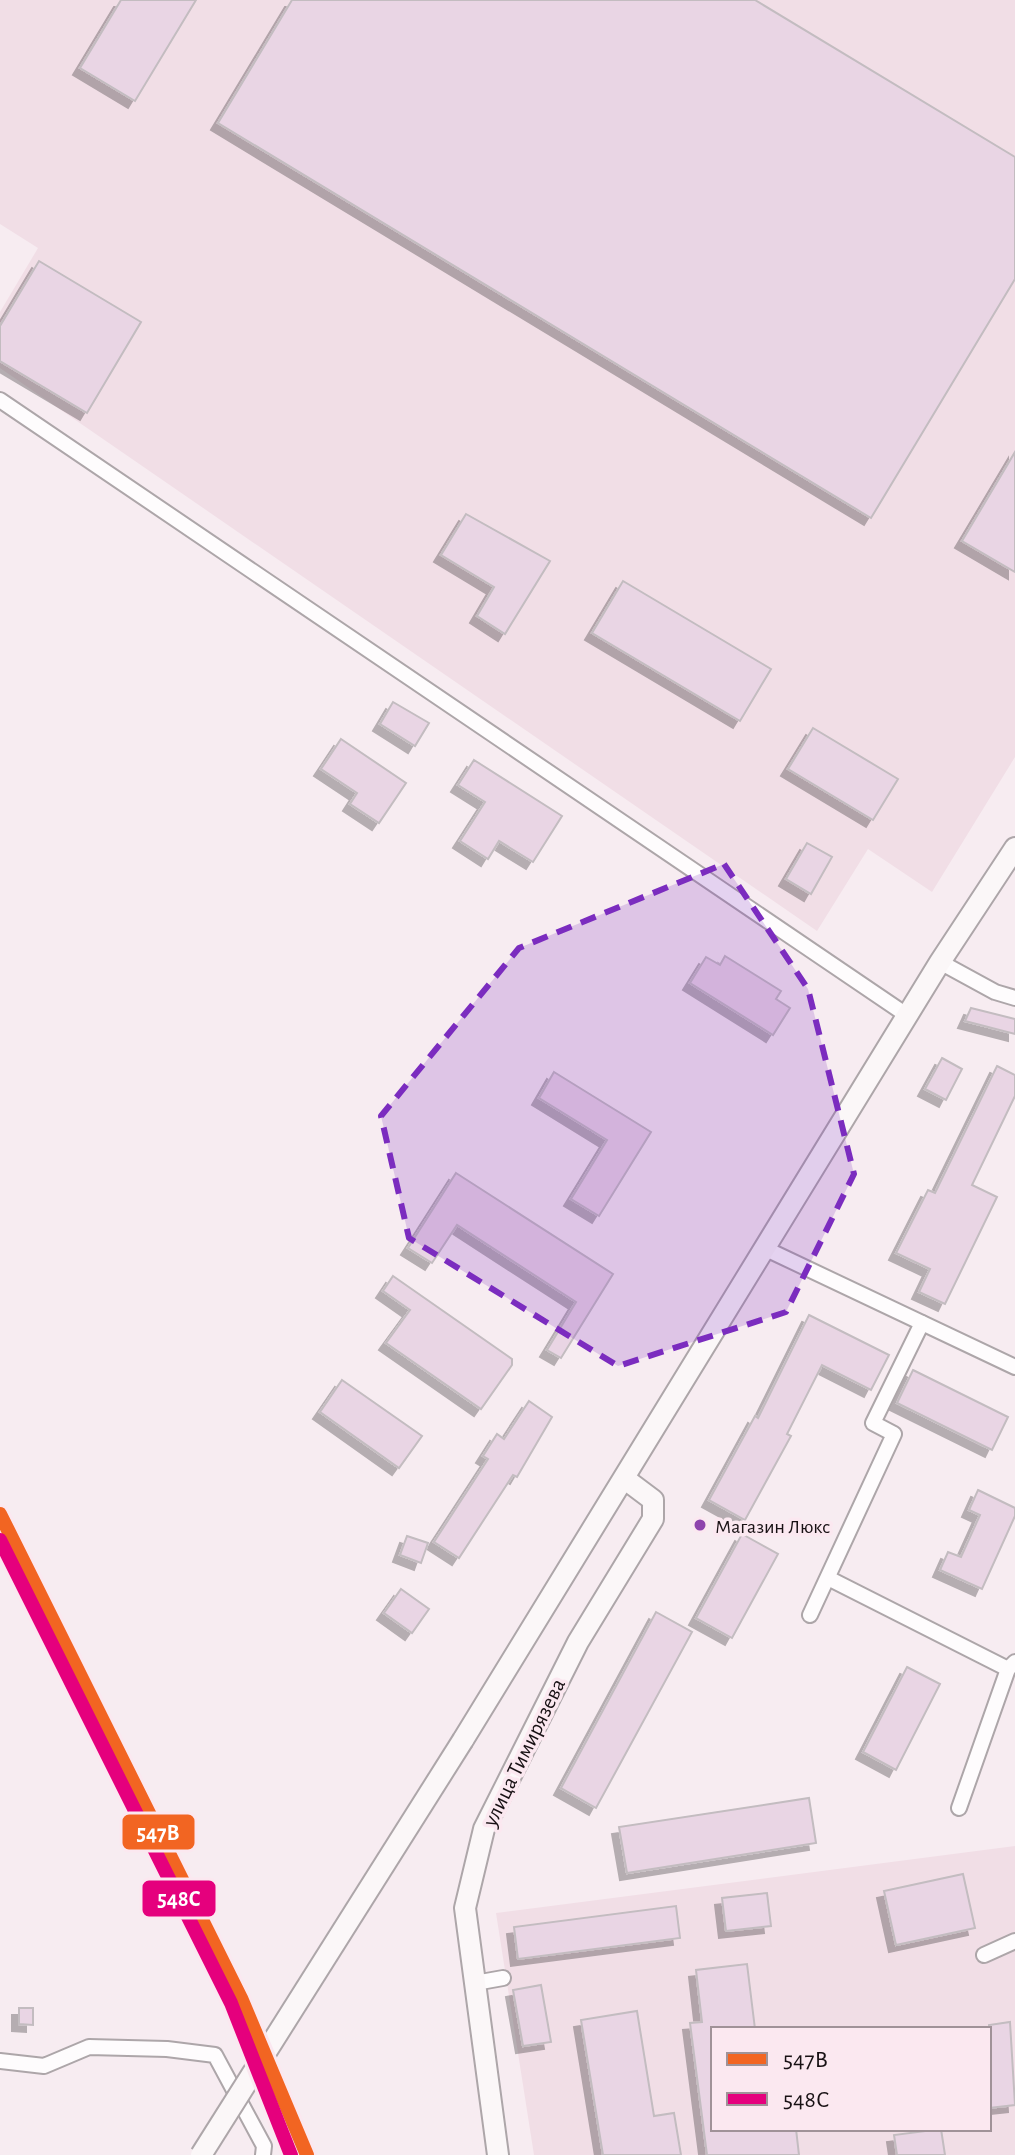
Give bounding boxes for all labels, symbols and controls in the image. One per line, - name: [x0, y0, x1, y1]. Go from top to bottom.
- marker: Магазин Люкс: [692, 1517, 708, 1533]
- place label: Магазин Люкс: [715, 1517, 830, 1537]
- street label: улица Тимирязева: [478, 1675, 569, 1831]
- line badge: 547В: [121, 1813, 196, 1851]
- text: 547В: [136, 1822, 180, 1844]
- line badge: 548С: [141, 1879, 217, 1918]
- text: 548С: [157, 1888, 201, 1910]
- legend: [711, 2027, 991, 2131]
- text: 547В: [783, 2048, 828, 2072]
- text: 548С: [783, 2088, 829, 2112]

